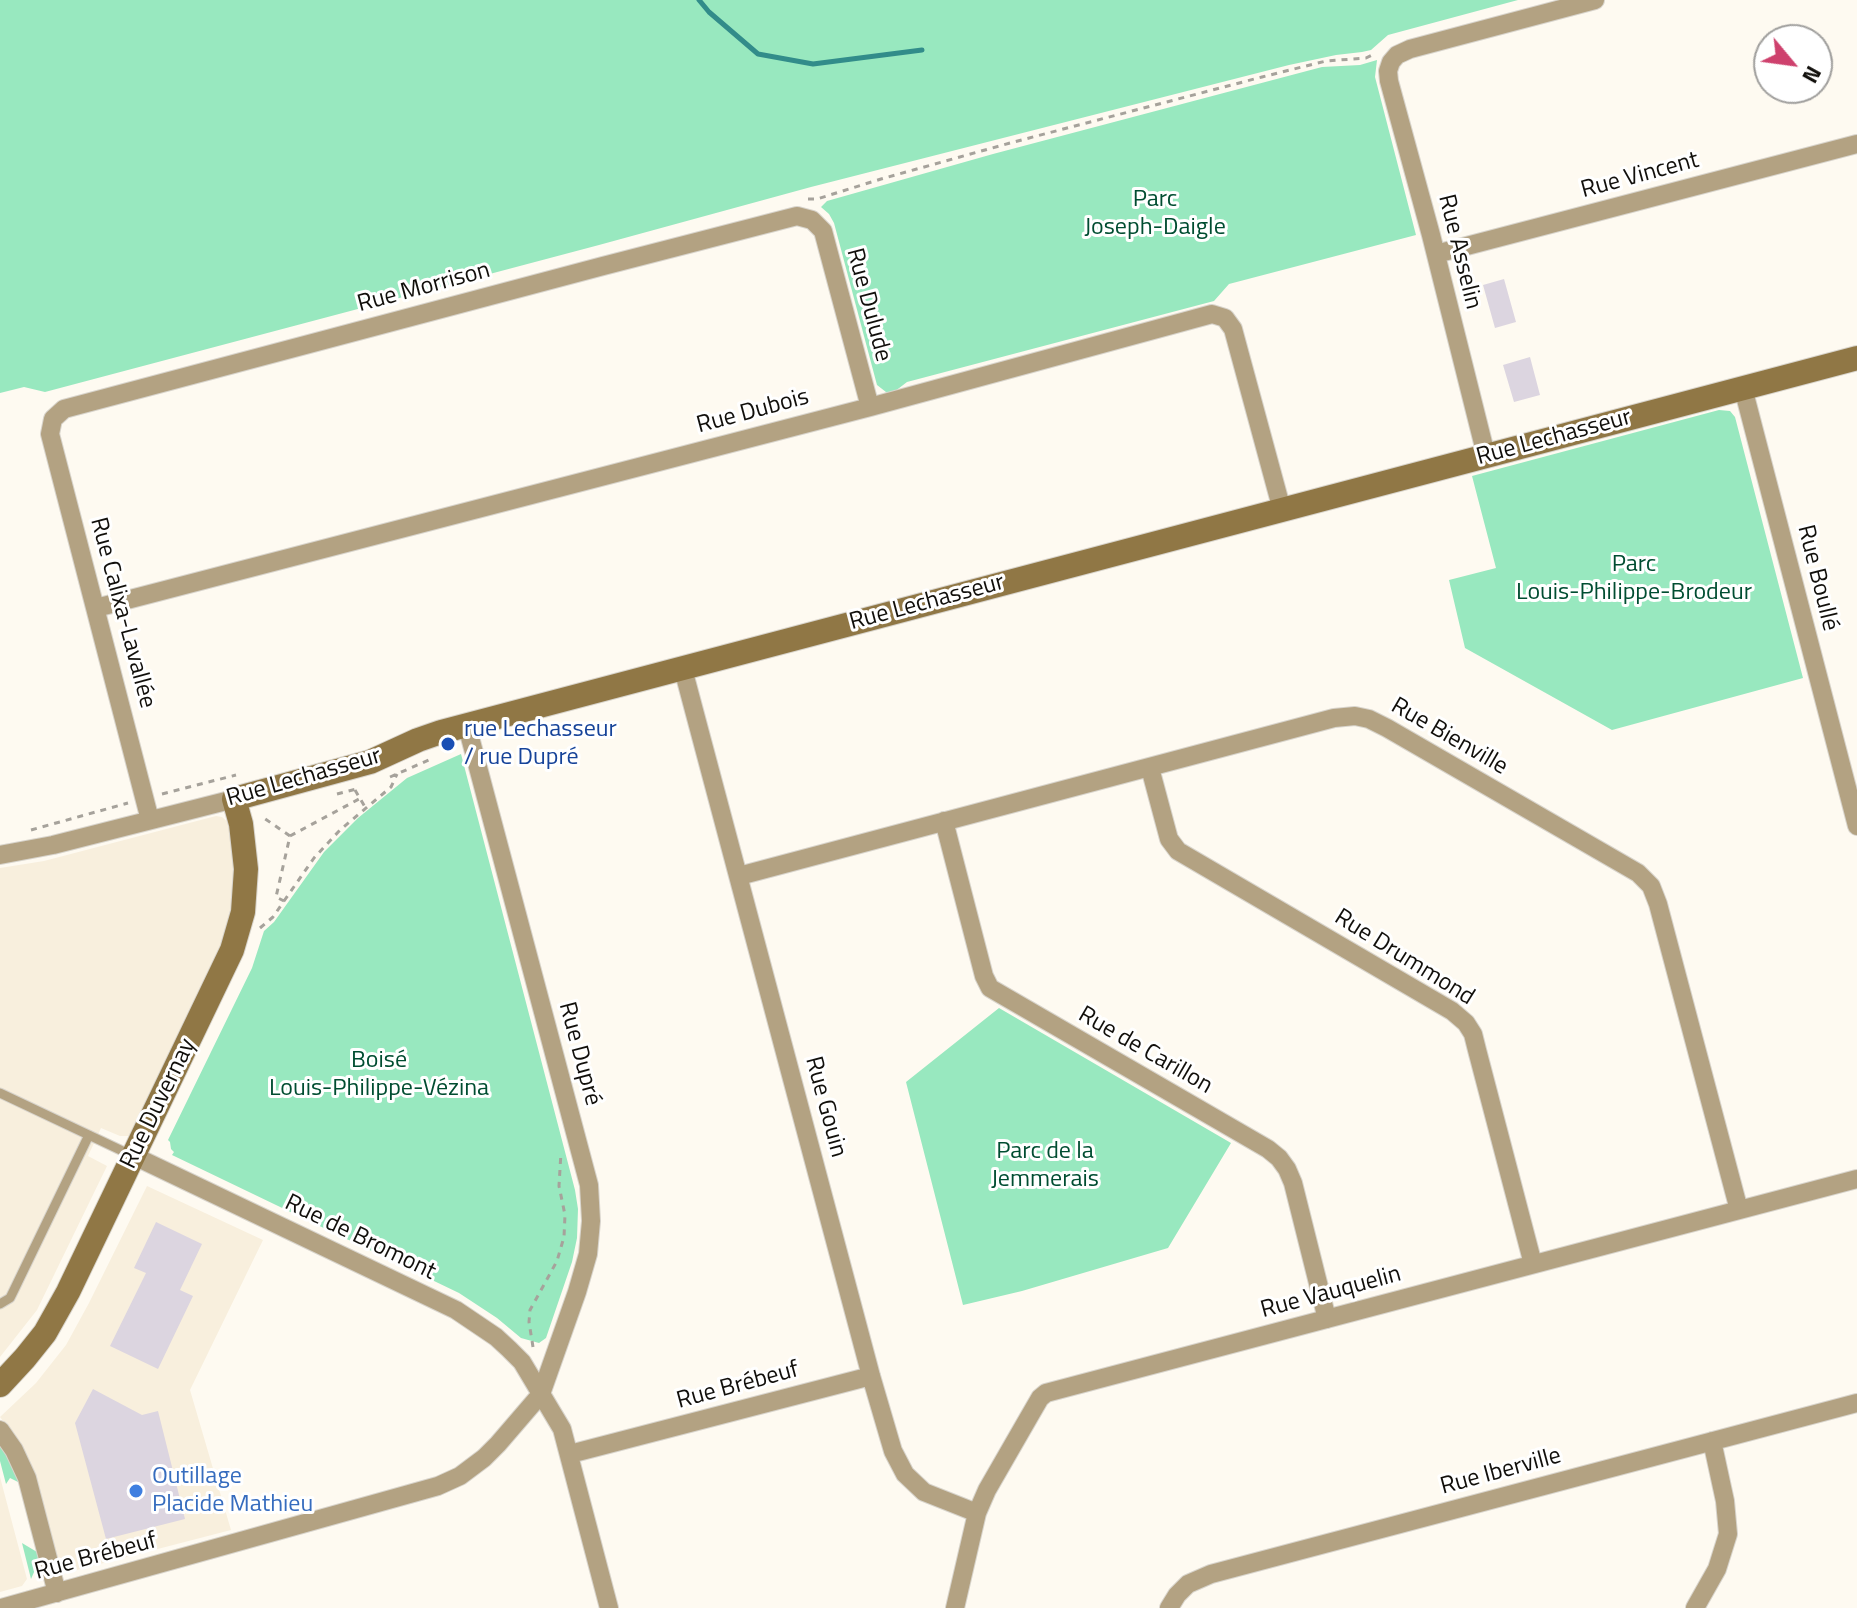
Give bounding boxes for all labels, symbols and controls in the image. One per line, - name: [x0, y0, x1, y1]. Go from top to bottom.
- north arrow: [1753, 24, 1833, 104]
- text: N: [1794, 60, 1831, 90]
- street label: Rue Vincent: [1578, 146, 1702, 206]
- park label: Parc Joseph-Daigle: [1084, 186, 1226, 242]
- street label: Rue Asselin: [1431, 192, 1487, 312]
- street label: Rue Dulude: [839, 245, 897, 365]
- street label: Rue Morrison: [355, 256, 493, 320]
- street label: Rue Dubois: [694, 383, 812, 441]
- street label: Rue Lechasseur: [1473, 403, 1635, 473]
- street label: Rue Calixa-Lavallée: [83, 515, 161, 711]
- street label: Rue Boullé: [1790, 522, 1844, 634]
- park label: Parc Louis-Philippe-Brodeur: [1516, 551, 1752, 607]
- street label: Rue Lechasseur: [846, 568, 1008, 638]
- street label: Rue Bienville: [1386, 692, 1512, 782]
- place label: rue Lechasseur / rue Dupré: [464, 716, 617, 772]
- marker: rue Lechasseur / rue Dupré: [439, 735, 457, 753]
- street label: Rue Lechasseur: [224, 742, 384, 814]
- street label: Rue Drummond: [1329, 903, 1479, 1013]
- street label: Rue Dupré: [551, 999, 607, 1109]
- street label: Rue de Carillon: [1073, 1001, 1217, 1101]
- street label: Rue Duvernay: [115, 1034, 203, 1174]
- park label: Boisé Louis-Philippe-Vézina: [269, 1047, 489, 1103]
- street label: Rue Gouin: [798, 1053, 852, 1161]
- park label: Parc de la Jemmerais: [991, 1138, 1099, 1194]
- street label: Rue de Bromont: [280, 1189, 440, 1287]
- street label: Rue Vauquelin: [1258, 1260, 1404, 1326]
- street label: Rue Brébeuf: [674, 1356, 802, 1416]
- street label: Rue Iberville: [1437, 1442, 1565, 1502]
- place label: Outillage Placide Mathieu: [152, 1463, 313, 1519]
- marker: Outillage Placide Mathieu: [127, 1482, 145, 1500]
- street label: Rue Brébeuf: [32, 1527, 160, 1587]

